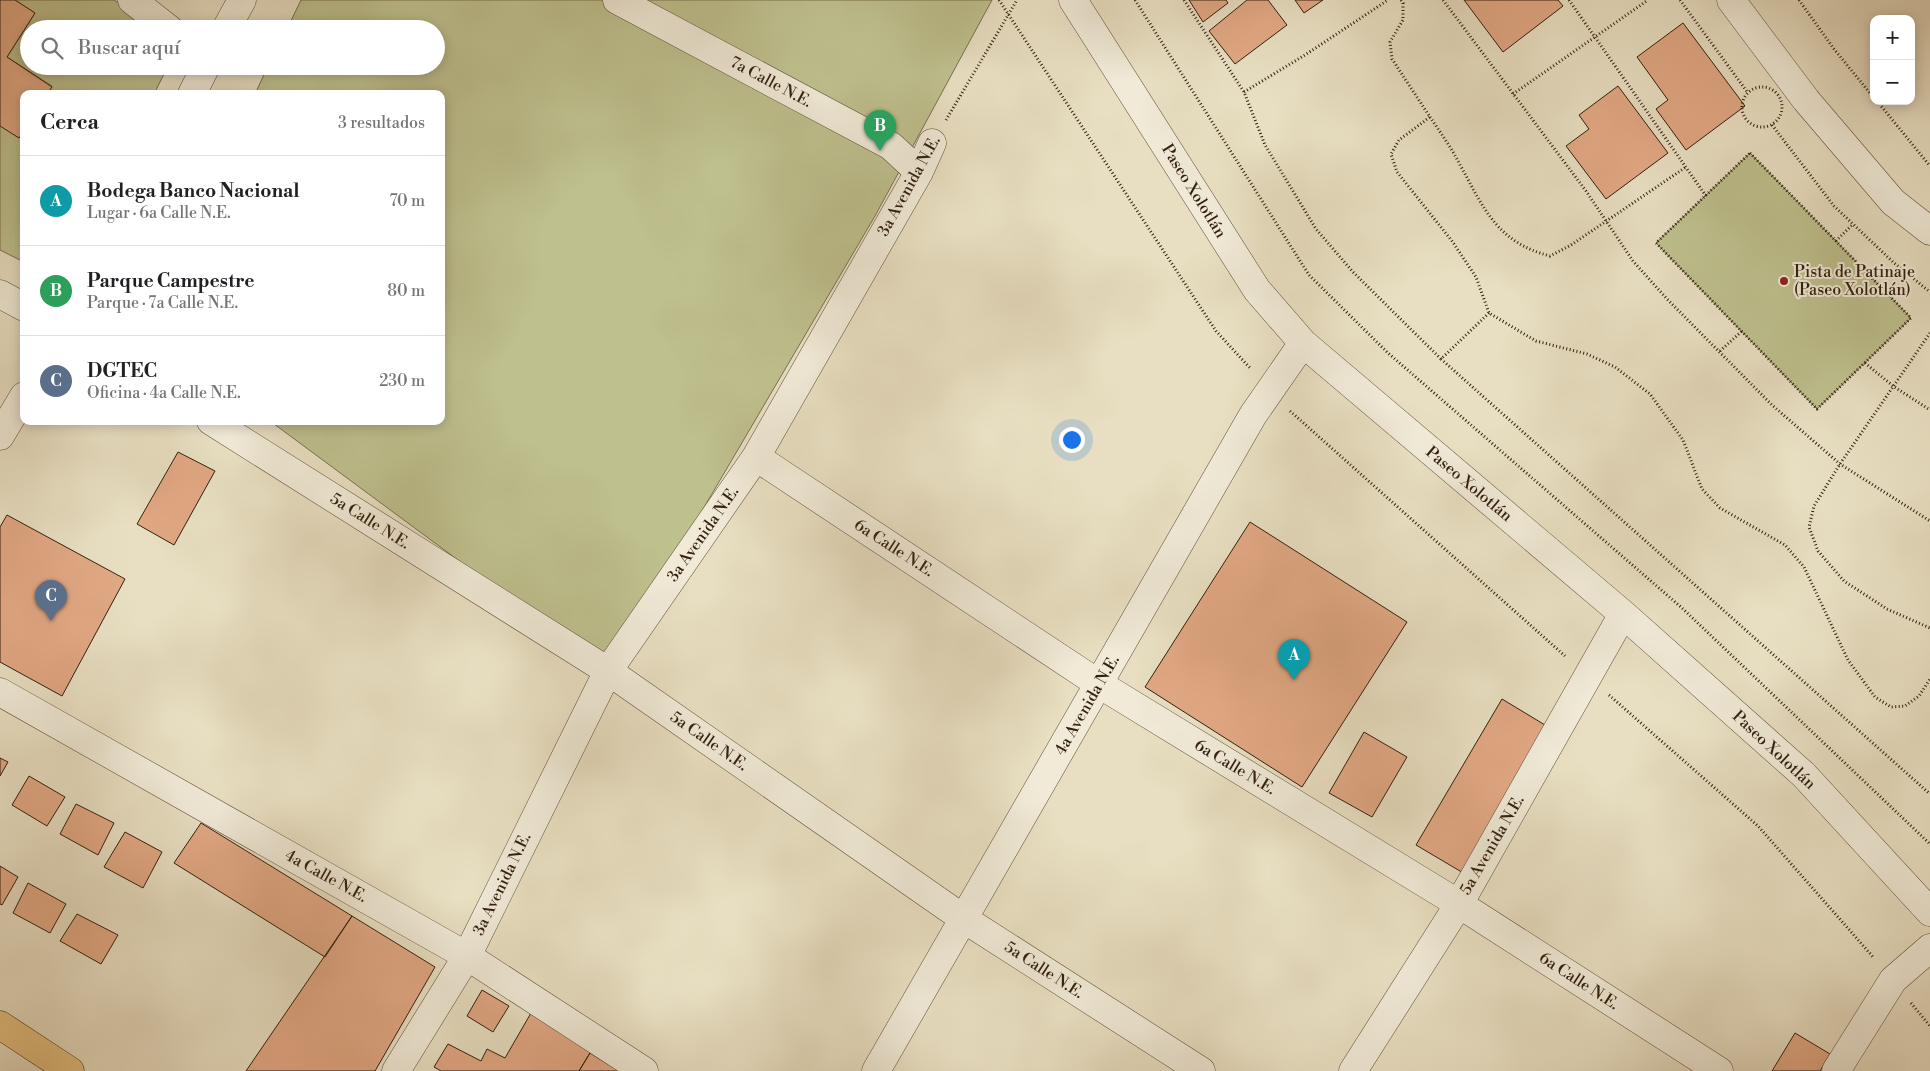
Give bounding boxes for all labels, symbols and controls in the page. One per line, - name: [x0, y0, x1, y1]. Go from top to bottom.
- map controls: [1870, 15, 1915, 105]
- button: +: [1870, 15, 1915, 60]
- search box: [20, 20, 445, 75]
- icon: search: [38, 34, 66, 62]
- text: Buscar aquí: [78, 36, 180, 60]
- street label: 7a Calle N.E.: [727, 52, 815, 112]
- button: −: [1870, 60, 1915, 105]
- text: Cerca: [40, 110, 99, 136]
- pin: B: [864, 110, 896, 151]
- text: 3 resultados: [338, 113, 425, 133]
- street label: 3a Avenida N.E.: [873, 132, 945, 240]
- street label: Paseo Xolotlán: [1157, 140, 1231, 242]
- text: Bodega Banco Nacional: [87, 179, 300, 203]
- text: A: [50, 191, 62, 211]
- text: 70 m: [389, 191, 425, 211]
- text: Lugar · 6a Calle N.E.: [87, 203, 231, 223]
- place label: Pista de Patinaje (Paseo Xolotlán): [1794, 262, 1915, 300]
- text: Parque Campestre: [87, 269, 255, 293]
- marker: Pista de Patinaje (Paseo Xolotlán): [1778, 275, 1790, 287]
- text: B: [50, 281, 62, 301]
- text: 80 m: [387, 281, 425, 301]
- text: Parque · 7a Calle N.E.: [87, 293, 238, 313]
- text: DGTEC: [87, 359, 157, 383]
- text: C: [50, 371, 62, 391]
- text: 230 m: [379, 371, 425, 391]
- text: Oficina · 4a Calle N.E.: [87, 383, 241, 403]
- your location: [1059, 427, 1085, 453]
- street label: Paseo Xolotlán: [1422, 442, 1517, 526]
- street label: 3a Avenida N.E.: [663, 482, 743, 586]
- street label: 5a Calle N.E.: [326, 489, 414, 553]
- street label: 6a Calle N.E.: [850, 515, 938, 581]
- pin: C: [35, 580, 67, 621]
- pin: A: [1278, 639, 1310, 680]
- street label: 4a Avenida N.E.: [1050, 651, 1124, 759]
- street label: Paseo Xolotlán: [1728, 706, 1820, 794]
- street label: 5a Calle N.E.: [666, 707, 752, 775]
- street label: 6a Calle N.E.: [1191, 735, 1279, 799]
- street label: 5a Avenida N.E.: [1455, 792, 1529, 898]
- street label: 3a Avenida N.E.: [468, 829, 536, 939]
- street label: 4a Calle N.E.: [281, 845, 371, 907]
- street label: 5a Calle N.E.: [1001, 937, 1087, 1003]
- street label: 6a Calle N.E.: [1535, 948, 1623, 1014]

